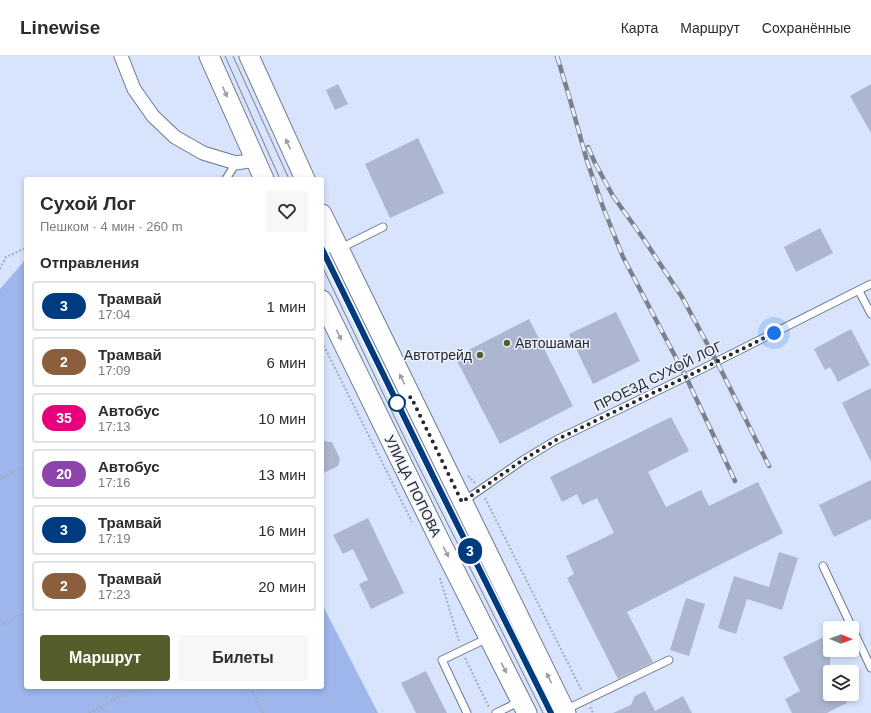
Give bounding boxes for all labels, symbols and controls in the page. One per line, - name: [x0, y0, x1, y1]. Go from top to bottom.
- text: Linewise: [20, 17, 100, 38]
- text: Карта: [621, 20, 658, 36]
- text: Маршрут: [680, 20, 740, 36]
- text: Сохранённые: [762, 20, 851, 36]
- one-way arrow: [222, 86, 228, 98]
- one-way arrow: [285, 137, 291, 149]
- button: heart: [266, 190, 308, 232]
- text: Сухой Лог: [40, 193, 136, 214]
- text: Пешком · 4 мин · 260 m: [40, 219, 182, 234]
- text: Отправления: [40, 254, 139, 271]
- text: Трамвай: [98, 290, 162, 307]
- text: 3: [60, 298, 68, 314]
- text: 1 мин: [267, 298, 306, 315]
- text: 17:04: [98, 307, 131, 322]
- your location: [764, 323, 784, 343]
- one-way arrow: [336, 329, 342, 341]
- place label: Автошаман: [515, 335, 590, 351]
- street label: ПРОЕЗД СУХОЙ ЛОГ: [591, 337, 725, 414]
- marker: Автошаман: [502, 338, 512, 348]
- text: Трамвай: [98, 346, 162, 363]
- place label: Автотрейд: [404, 347, 472, 363]
- marker: Автотрейд: [475, 350, 485, 360]
- text: 2: [60, 354, 68, 370]
- text: 6 мин: [267, 354, 306, 371]
- text: 17:09: [98, 363, 131, 378]
- one-way arrow: [399, 373, 405, 384]
- unlabelled marker: [388, 394, 406, 412]
- text: Автобус: [98, 402, 160, 419]
- text: 35: [56, 410, 72, 426]
- text: 10 мин: [258, 410, 306, 427]
- text: 17:13: [98, 419, 131, 434]
- street label: УЛИЦА ПОПОВА: [381, 432, 445, 540]
- text: Автобус: [98, 458, 160, 475]
- text: 20: [56, 466, 72, 482]
- text: 13 мин: [258, 466, 306, 483]
- text: 17:16: [98, 475, 131, 490]
- text: Трамвай: [98, 514, 162, 531]
- text: 3: [60, 522, 68, 538]
- text: 16 мин: [258, 522, 306, 539]
- text: 17:19: [98, 531, 131, 546]
- line badge: 3: [457, 538, 483, 564]
- text: 3: [466, 543, 474, 559]
- one-way arrow: [442, 547, 449, 558]
- text: Трамвай: [98, 570, 162, 587]
- text: 2: [60, 578, 68, 594]
- text: 20 мин: [258, 578, 306, 595]
- text: 17:23: [98, 587, 131, 602]
- north arrow: [823, 621, 859, 657]
- map controls: [823, 621, 859, 701]
- button: Маршрут: [40, 635, 170, 681]
- button: Билеты: [178, 635, 308, 681]
- one-way arrow: [501, 663, 507, 674]
- button: layers: [823, 665, 859, 701]
- one-way arrow: [546, 672, 552, 684]

